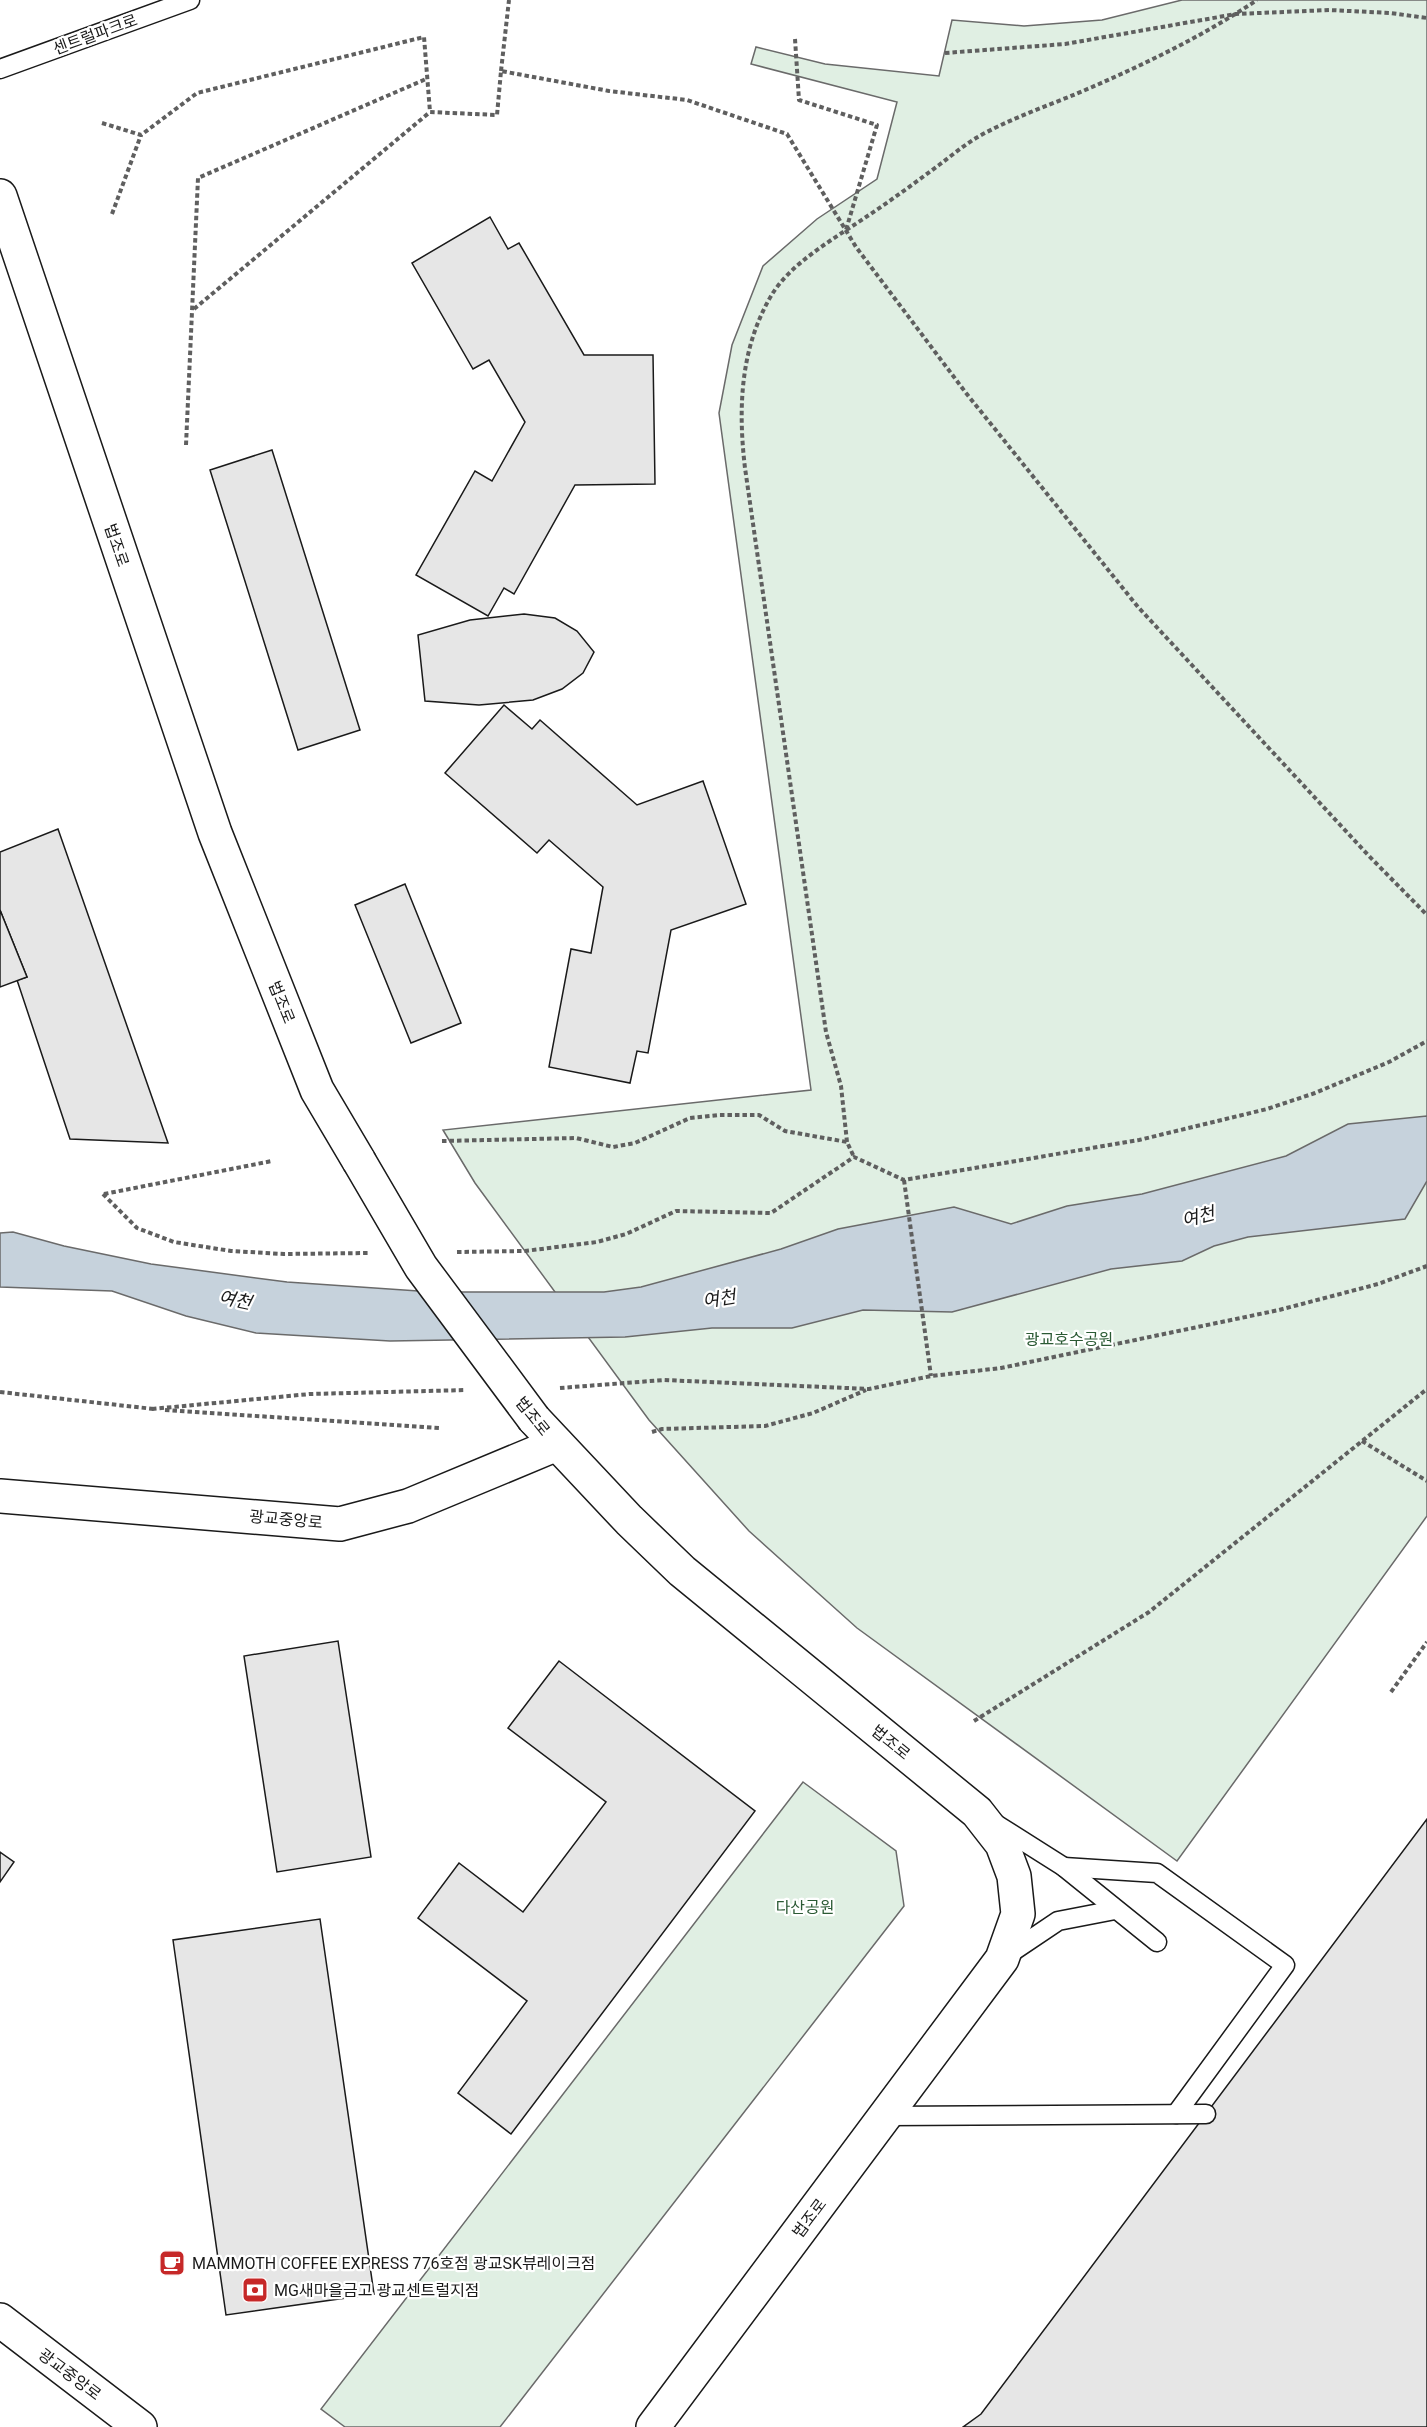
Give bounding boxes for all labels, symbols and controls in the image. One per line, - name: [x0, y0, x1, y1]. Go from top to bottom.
- street label: 센트럴파크로: [50, 10, 140, 59]
- street label: 법조로: [100, 521, 133, 569]
- street label: 법조로: [264, 978, 299, 1026]
- water label: 여천: [1179, 1202, 1219, 1231]
- water label: 여천: [701, 1285, 739, 1311]
- water label: 여천: [217, 1286, 256, 1314]
- park label: 광교호수공원: [1025, 1330, 1113, 1349]
- street label: 법조로: [511, 1393, 554, 1440]
- street label: 광교중앙로: [248, 1507, 324, 1532]
- street label: 법조로: [868, 1721, 914, 1764]
- park label: 다산공원: [776, 1898, 834, 1917]
- street label: 법조로: [789, 2195, 830, 2242]
- cafe icon: MAMMOTH COFFEE EXPRESS 776호점 광교SK뷰레이크점: [157, 2248, 187, 2278]
- place label: MAMMOTH COFFEE EXPRESS 776호점 광교SK뷰레이크점: [192, 2254, 596, 2273]
- bank icon: MG새마을금고 광교센트럴지점: [240, 2275, 270, 2305]
- place label: MG새마을금고 광교센트럴지점: [274, 2281, 479, 2300]
- street label: 광교중앙로: [35, 2345, 105, 2404]

